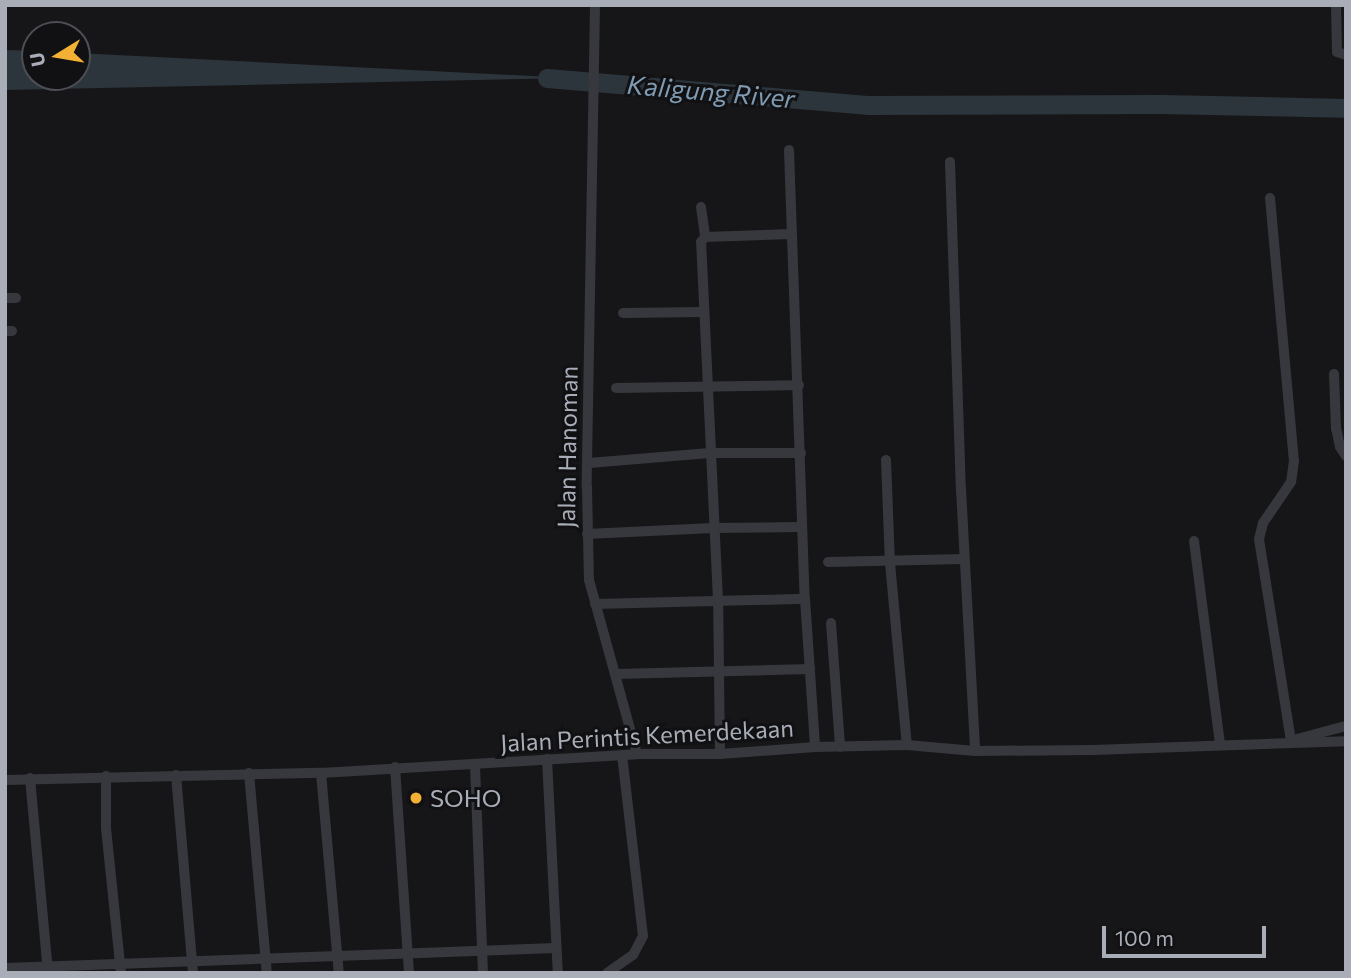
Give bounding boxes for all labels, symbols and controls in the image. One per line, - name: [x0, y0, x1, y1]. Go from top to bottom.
- north arrow: [21, 21, 91, 91]
- text: U: [24, 51, 49, 69]
- water label: Kaligung River: [626, 68, 796, 114]
- street label: Jalan Hanoman: [551, 366, 583, 528]
- street label: Jalan Perintis Kemerdekaan: [499, 713, 795, 757]
- place label: SOHO: [430, 784, 501, 812]
- marker: SOHO: [408, 790, 424, 806]
- scale bar: [1106, 912, 1270, 956]
- text: 100 m: [1115, 925, 1174, 950]

